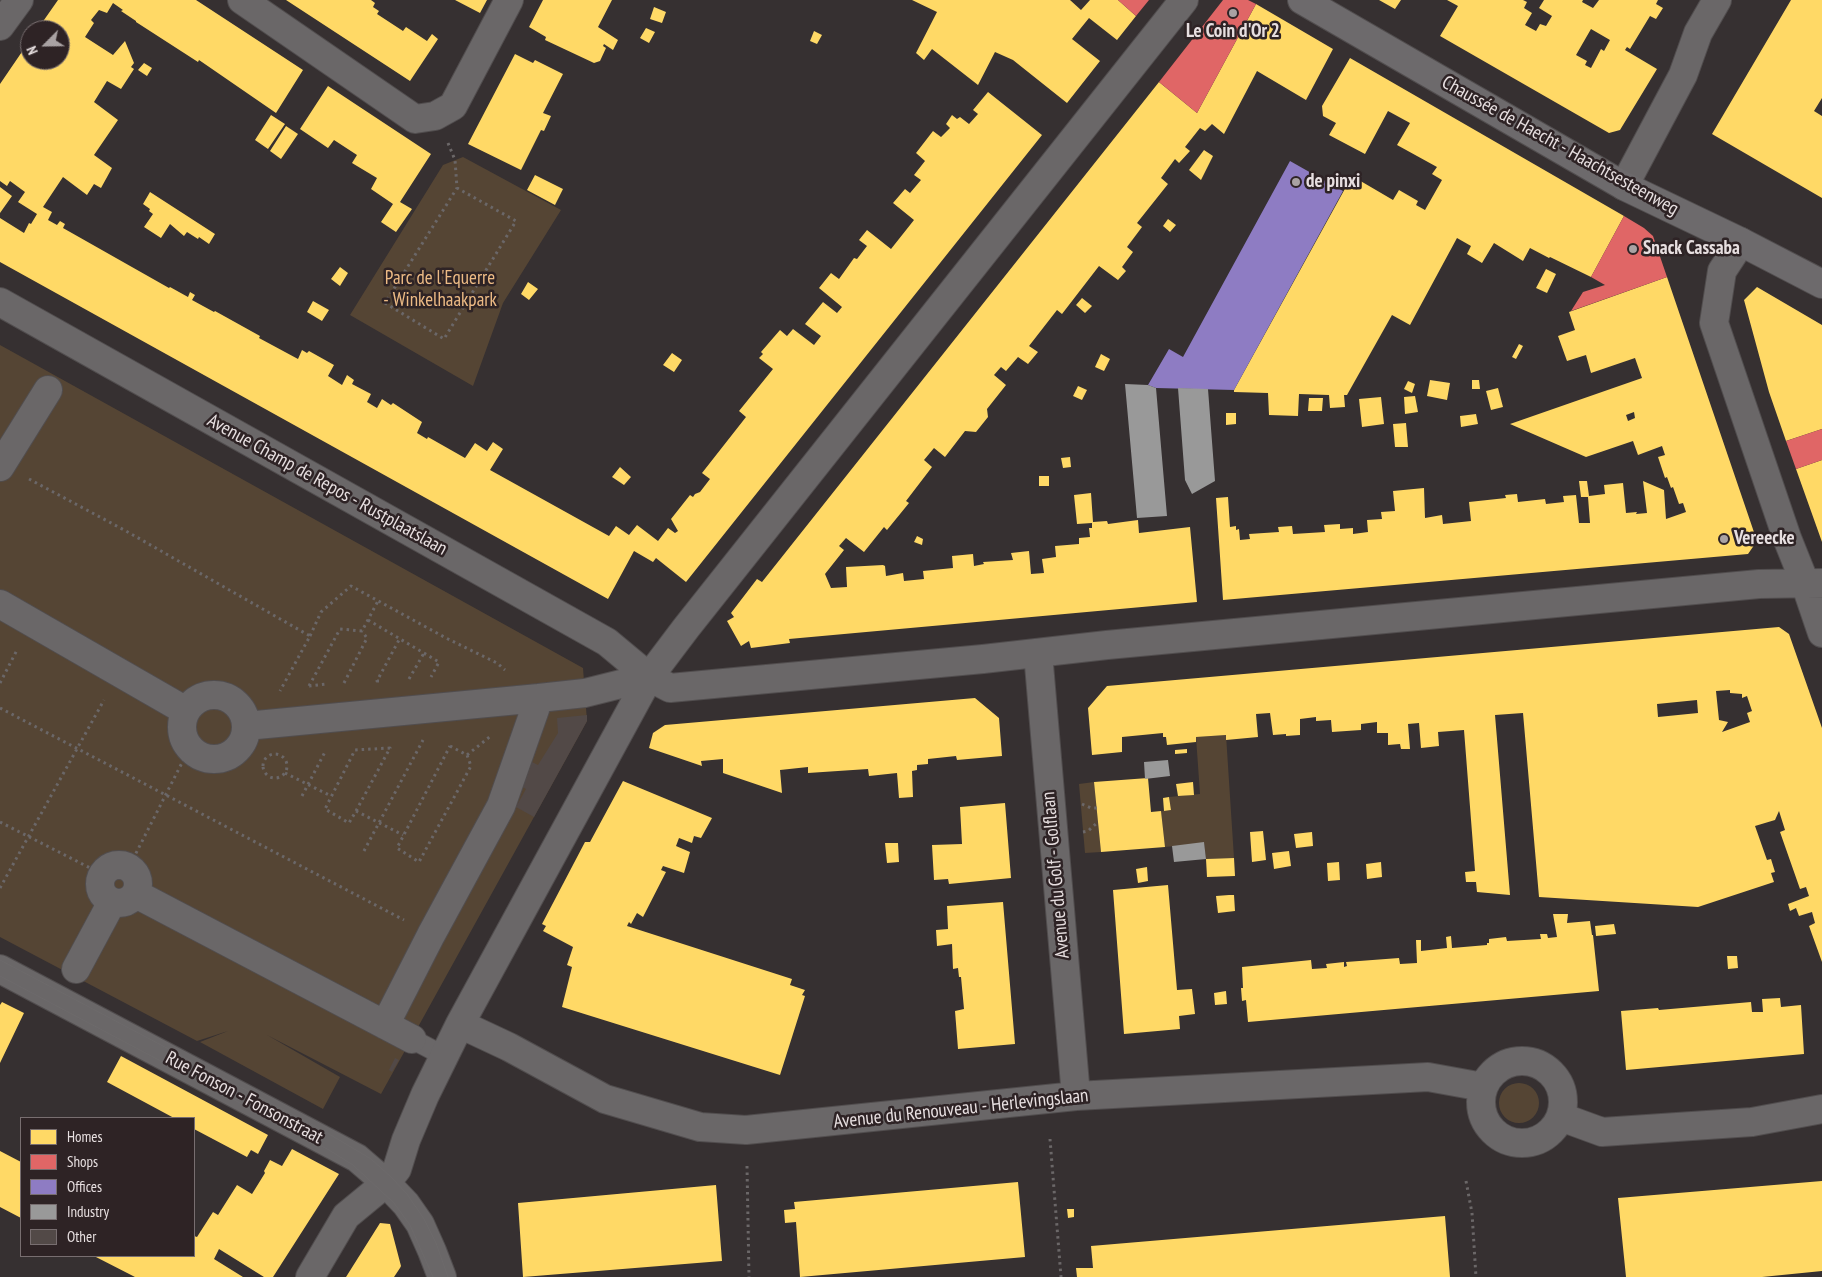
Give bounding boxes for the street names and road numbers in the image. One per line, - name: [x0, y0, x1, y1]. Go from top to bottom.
- street label: Chaussée de Haecht - Haachtsesteenweg: [1438, 71, 1682, 221]
- street label: Avenue Champ de Repos - Rustplaatslaan: [203, 409, 451, 561]
- street label: Avenue du Golf - Golflaan: [1037, 791, 1075, 959]
- street label: Rue Fonson - Fonsonstraat: [161, 1047, 327, 1149]
- street label: Avenue du Renouveau - Herlevingslaan: [833, 1084, 1089, 1134]

